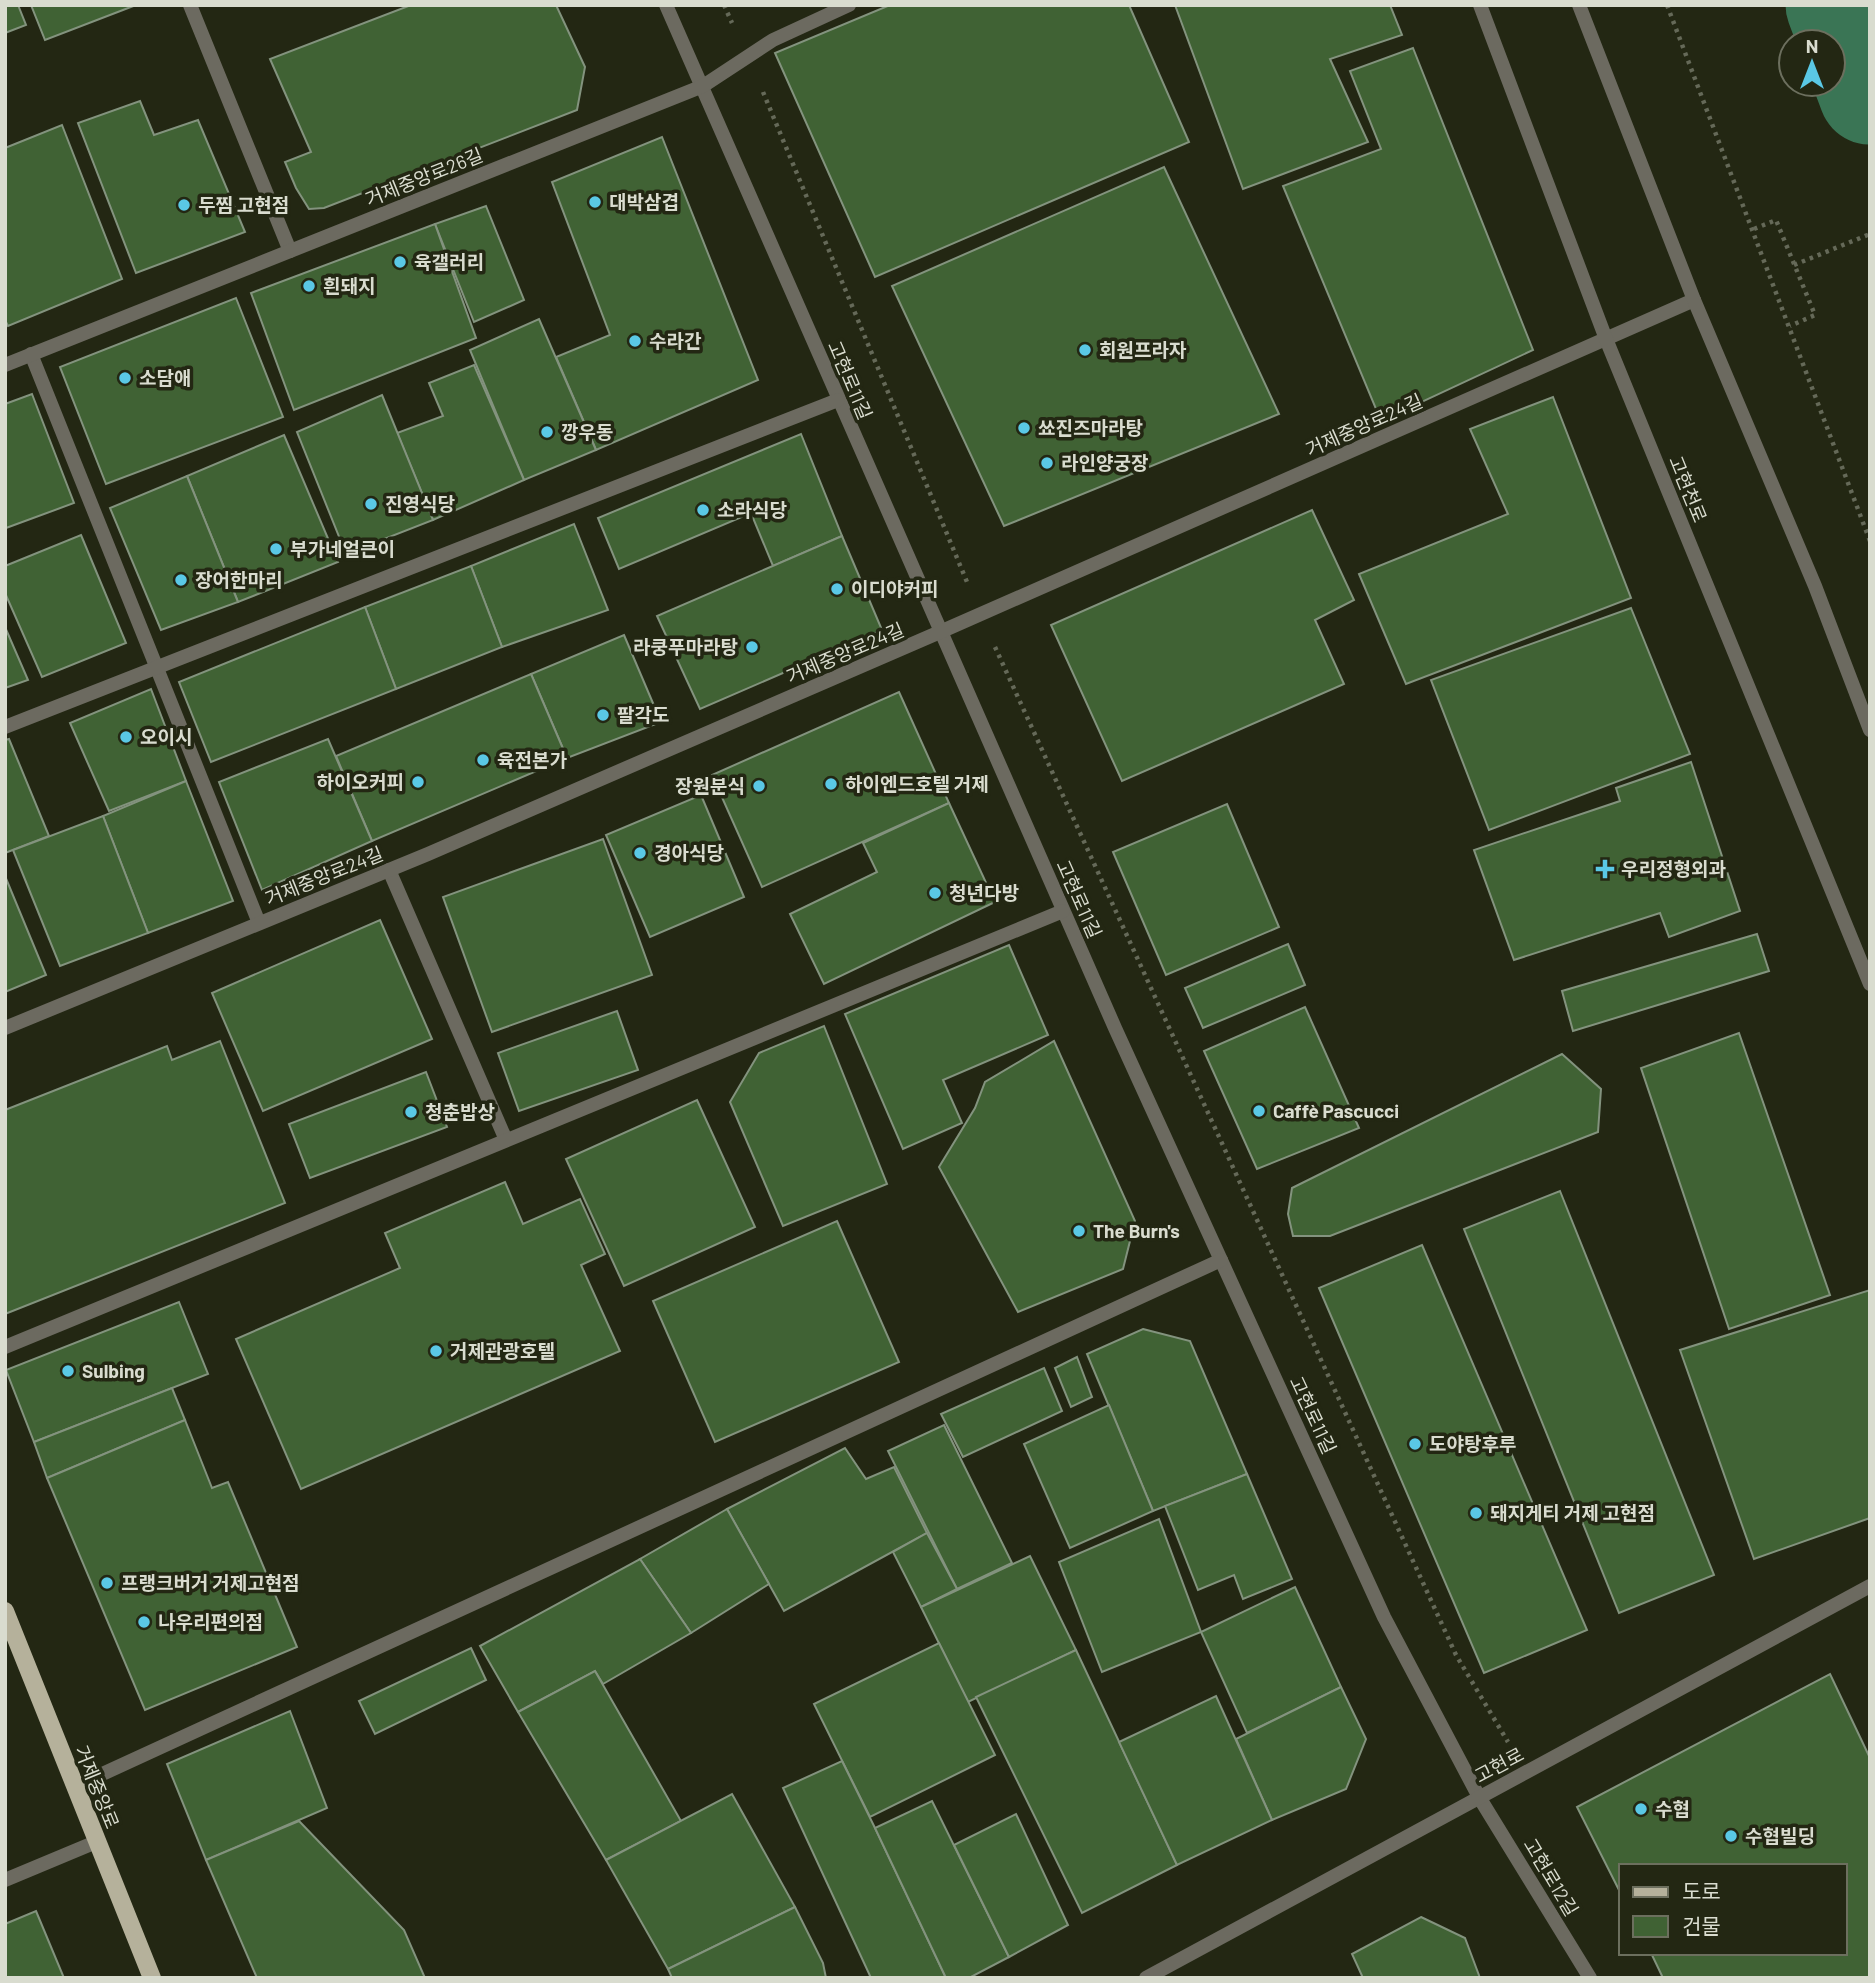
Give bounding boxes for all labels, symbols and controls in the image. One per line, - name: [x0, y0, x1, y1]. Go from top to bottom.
- north arrow: [1777, 28, 1847, 98]
- text: N: [1806, 34, 1818, 57]
- street label: 거제중앙로26길: [362, 142, 486, 211]
- place label: 대박삼겹: [609, 190, 679, 213]
- place label: 두찜 고현점: [198, 193, 289, 216]
- marker: 대박삼겹: [587, 194, 603, 210]
- marker: 두찜 고현점: [176, 197, 192, 213]
- place label: 육갤러리: [414, 250, 484, 273]
- marker: 육갤러리: [392, 254, 408, 270]
- place label: 흰돼지: [323, 274, 375, 297]
- marker: 흰돼지: [301, 278, 317, 294]
- place label: 수라간: [649, 329, 702, 352]
- marker: 수라간: [627, 333, 643, 349]
- street label: 고현로11길: [824, 337, 877, 423]
- place label: 회원프라자: [1099, 338, 1187, 361]
- marker: 회원프라자: [1077, 342, 1093, 358]
- place label: 소담애: [139, 366, 191, 389]
- marker: 소담애: [117, 370, 133, 386]
- street label: 거제중앙로24길: [1302, 389, 1426, 461]
- place label: 쑈진즈마라탕: [1038, 416, 1143, 439]
- place label: 깡우동: [561, 420, 613, 443]
- marker: 쑈진즈마라탕: [1016, 420, 1032, 436]
- marker: 깡우동: [539, 424, 555, 440]
- place label: 라인양궁장: [1061, 451, 1148, 474]
- street label: 고현천로: [1665, 452, 1712, 526]
- marker: 라인양궁장: [1039, 455, 1055, 471]
- place label: 진영식당: [385, 492, 455, 515]
- marker: 진영식당: [363, 496, 379, 512]
- place label: 소라식당: [717, 498, 787, 521]
- marker: 소라식당: [695, 502, 711, 518]
- place label: 부가네얼큰이: [290, 537, 395, 560]
- marker: 부가네얼큰이: [268, 541, 284, 557]
- place label: 장어한마리: [195, 568, 282, 591]
- marker: 장어한마리: [173, 572, 189, 588]
- place label: 이디야커피: [851, 577, 938, 600]
- marker: 이디야커피: [829, 581, 845, 597]
- street label: 거제중앙로24길: [783, 617, 907, 688]
- place label: 라쿵푸마라탕: [633, 635, 738, 658]
- marker: 라쿵푸마라탕: [744, 639, 760, 655]
- place label: 팔각도: [617, 703, 669, 726]
- marker: 팔각도: [595, 707, 611, 723]
- place label: 오이시: [140, 725, 192, 748]
- marker: 오이시: [118, 729, 134, 745]
- place label: 육전본가: [497, 748, 567, 771]
- marker: 육전본가: [475, 752, 491, 768]
- place label: 하이오커피: [317, 770, 404, 793]
- place label: 하이엔드호텔 거제: [845, 772, 989, 795]
- marker: 하이오커피: [410, 774, 426, 790]
- place label: 장원분식: [675, 774, 745, 797]
- marker: 하이엔드호텔 거제: [823, 776, 839, 792]
- marker: 장원분식: [751, 778, 767, 794]
- street label: 거제중앙로24길: [261, 841, 386, 910]
- place label: 경아식당: [654, 841, 724, 864]
- marker: 경아식당: [632, 845, 648, 861]
- street label: 고현로11길: [1052, 856, 1107, 942]
- place label: 우리정형외과: [1621, 857, 1726, 880]
- marker: 우리정형외과: [1595, 859, 1615, 879]
- place label: 청년다방: [949, 881, 1019, 904]
- marker: 청년다방: [927, 885, 943, 901]
- place label: Caffè Pascucci: [1273, 1099, 1399, 1122]
- place label: 청춘밥상: [425, 1100, 495, 1123]
- marker: Caffè Pascucci: [1251, 1103, 1267, 1119]
- marker: 청춘밥상: [403, 1104, 419, 1120]
- place label: The Burn's: [1093, 1219, 1180, 1242]
- marker: The Burn's: [1071, 1223, 1087, 1239]
- place label: 거제관광호텔: [450, 1339, 555, 1362]
- marker: 거제관광호텔: [428, 1343, 444, 1359]
- place label: Sulbing: [82, 1359, 145, 1382]
- marker: Sulbing: [60, 1363, 76, 1379]
- street label: 고현로11길: [1285, 1372, 1341, 1457]
- place label: 도야탕후루: [1429, 1432, 1516, 1455]
- marker: 도야탕후루: [1407, 1436, 1423, 1452]
- place label: 돼지게티 거제 고현점: [1490, 1501, 1655, 1524]
- marker: 돼지게티 거제 고현점: [1468, 1505, 1484, 1521]
- place label: 프랭크버거 거제고현점: [121, 1571, 300, 1594]
- marker: 프랭크버거 거제고현점: [99, 1575, 115, 1591]
- place label: 나우리편의점: [158, 1610, 263, 1633]
- marker: 나우리편의점: [136, 1614, 152, 1630]
- street label: 거제중앙로: [70, 1742, 124, 1832]
- street label: 고현로: [1470, 1742, 1527, 1787]
- place label: 수협: [1655, 1797, 1690, 1820]
- marker: 수협: [1633, 1801, 1649, 1817]
- place label: 수협빌딩: [1745, 1824, 1815, 1847]
- marker: 수협빌딩: [1723, 1828, 1739, 1844]
- street label: 고현로12길: [1519, 1834, 1584, 1920]
- legend: [1619, 1864, 1847, 1955]
- text: 도로: [1682, 1878, 1721, 1903]
- text: 건물: [1682, 1913, 1721, 1938]

